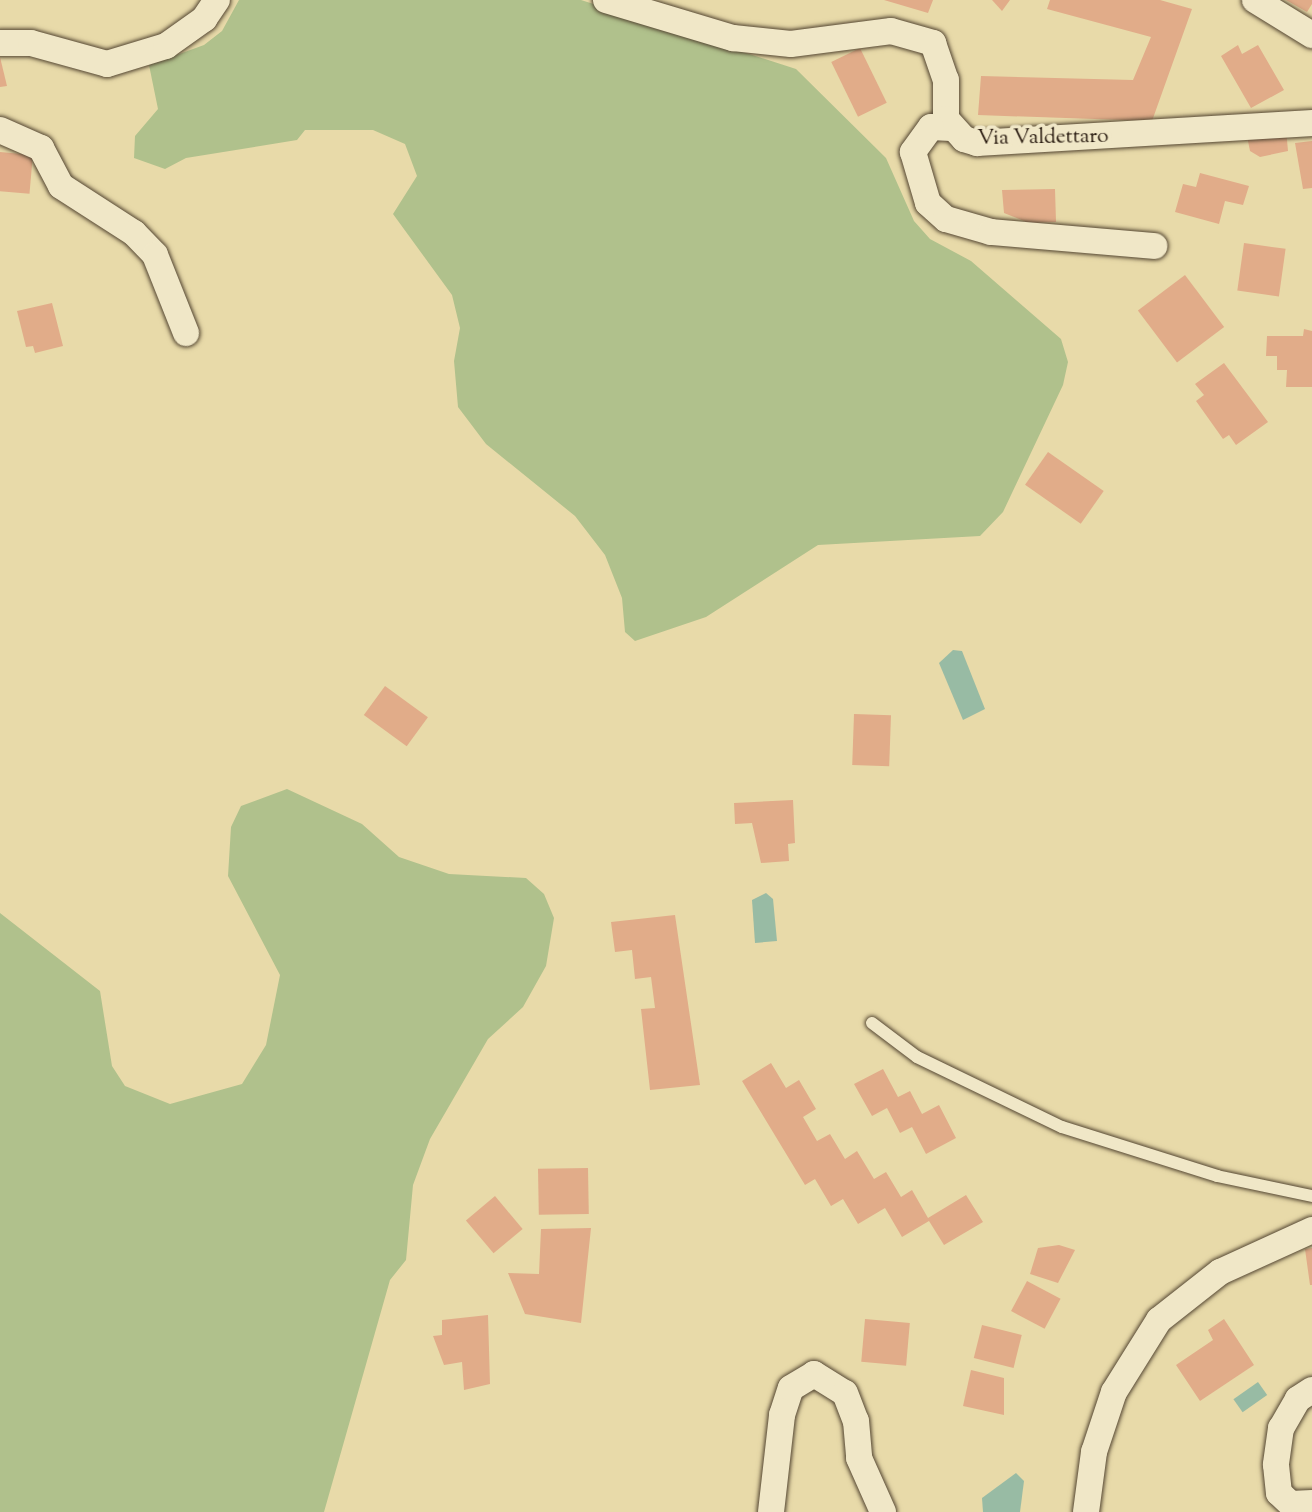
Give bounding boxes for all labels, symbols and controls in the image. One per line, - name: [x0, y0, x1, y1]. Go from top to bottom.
- street label: Via Valdettaro: [977, 124, 1109, 152]

